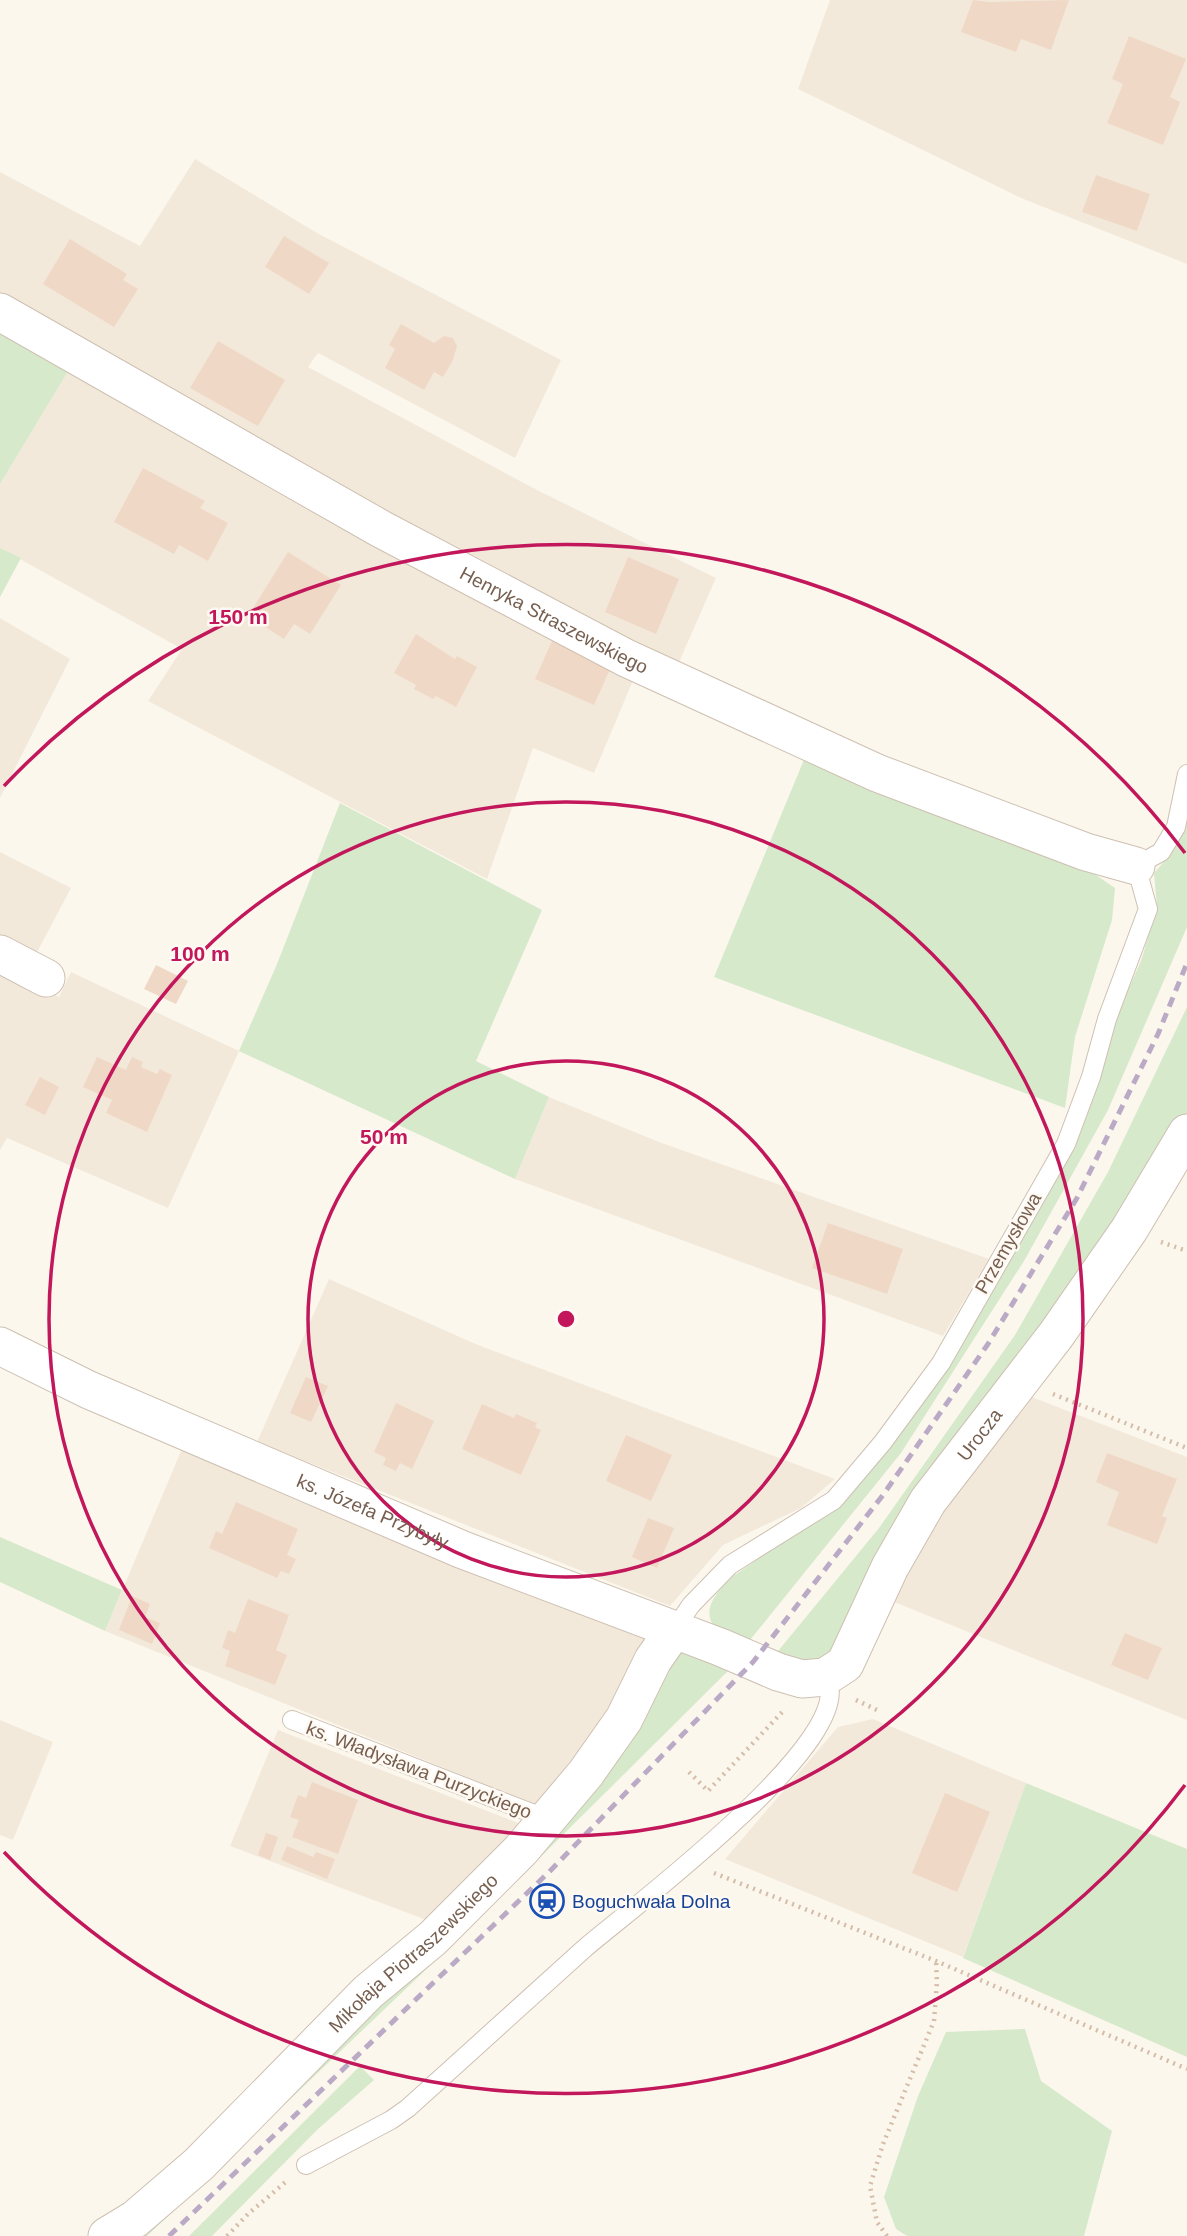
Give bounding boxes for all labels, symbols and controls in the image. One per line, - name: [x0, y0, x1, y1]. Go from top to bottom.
- street label: Henryka Straszewskiego: [457, 562, 652, 677]
- text: 150 m: [208, 605, 268, 628]
- text: 100 m: [170, 942, 230, 965]
- text: 50 m: [360, 1125, 408, 1148]
- street label: Przemysłowa: [971, 1188, 1046, 1297]
- centre of rings: [554, 1307, 578, 1331]
- street label: Urocza: [953, 1404, 1006, 1465]
- street label: ks. Józefa Przybyły: [294, 1470, 452, 1553]
- street label: ks. Władysława Purzyckiego: [303, 1717, 535, 1823]
- street label: Mikołaja Piotraszewskiego: [324, 1869, 502, 2036]
- station icon: Boguchwała Dolna: [528, 1882, 566, 1920]
- place label: Boguchwała Dolna: [572, 1891, 731, 1912]

